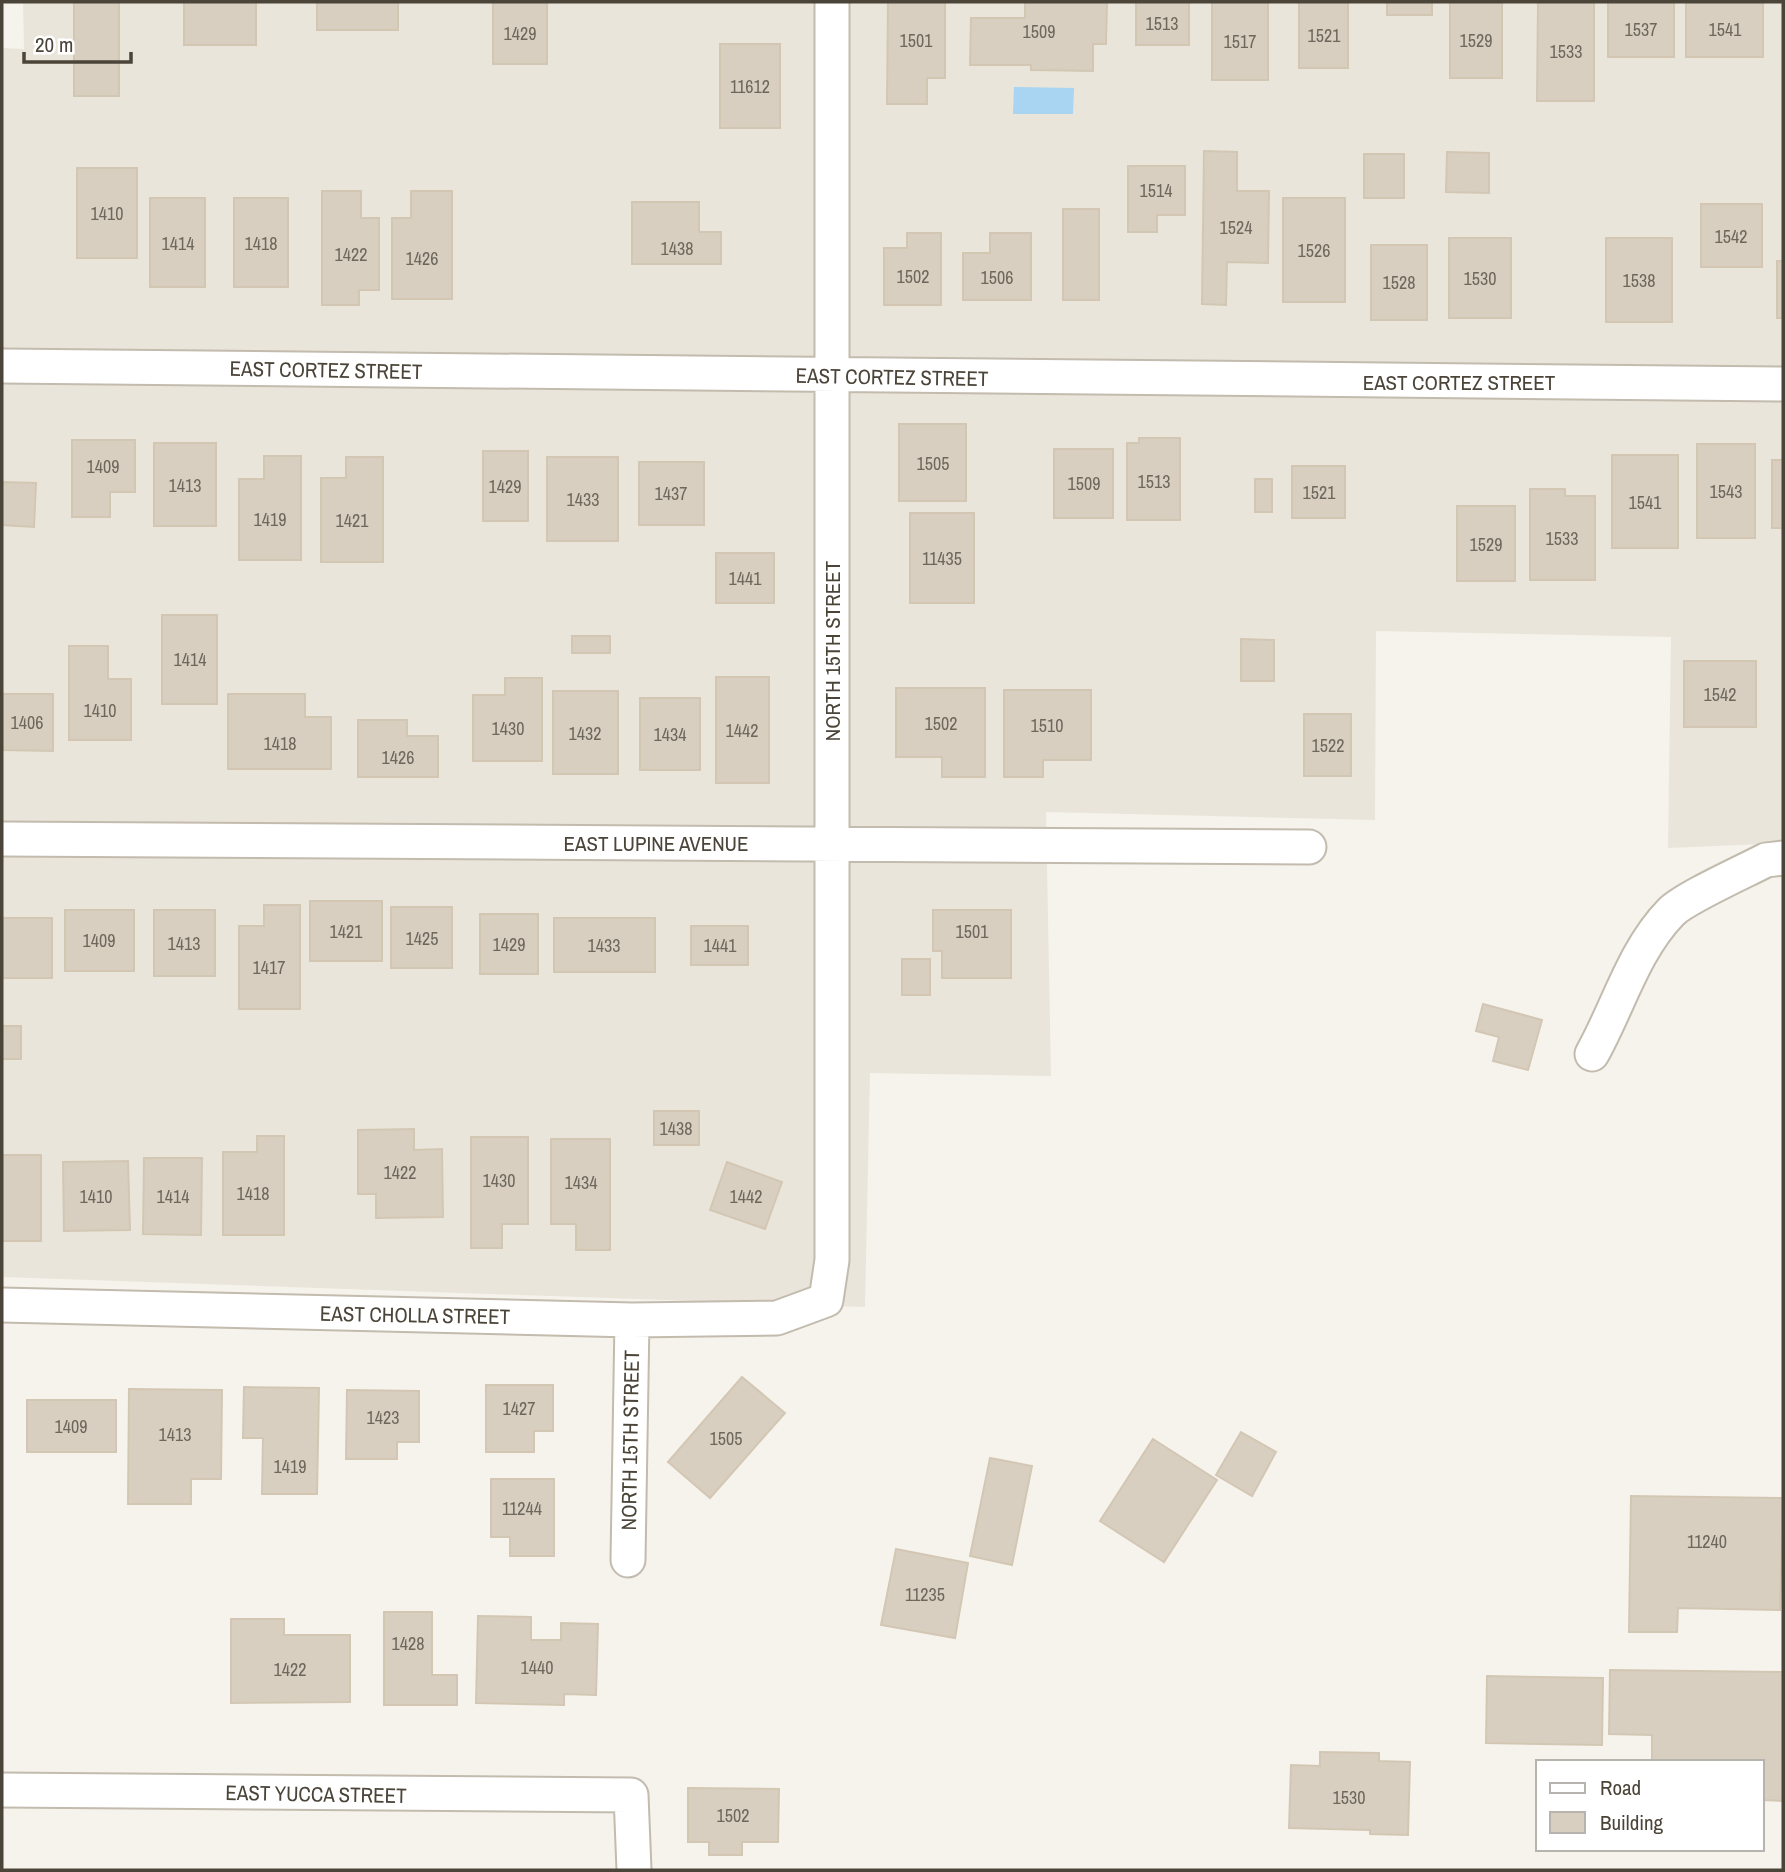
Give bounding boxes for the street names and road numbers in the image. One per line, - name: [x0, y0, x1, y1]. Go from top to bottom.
- street label: EAST CORTEZ STREET: [229, 354, 423, 386]
- street label: EAST CORTEZ STREET: [795, 361, 989, 393]
- street label: EAST CORTEZ STREET: [1363, 368, 1556, 397]
- street label: NORTH 15TH STREET: [818, 560, 847, 741]
- street label: EAST LUPINE AVENUE: [563, 829, 749, 858]
- street label: EAST CHOLLA STREET: [320, 1299, 511, 1331]
- street label: NORTH 15TH STREET: [614, 1349, 646, 1531]
- street label: EAST YUCCA STREET: [225, 1778, 407, 1810]

